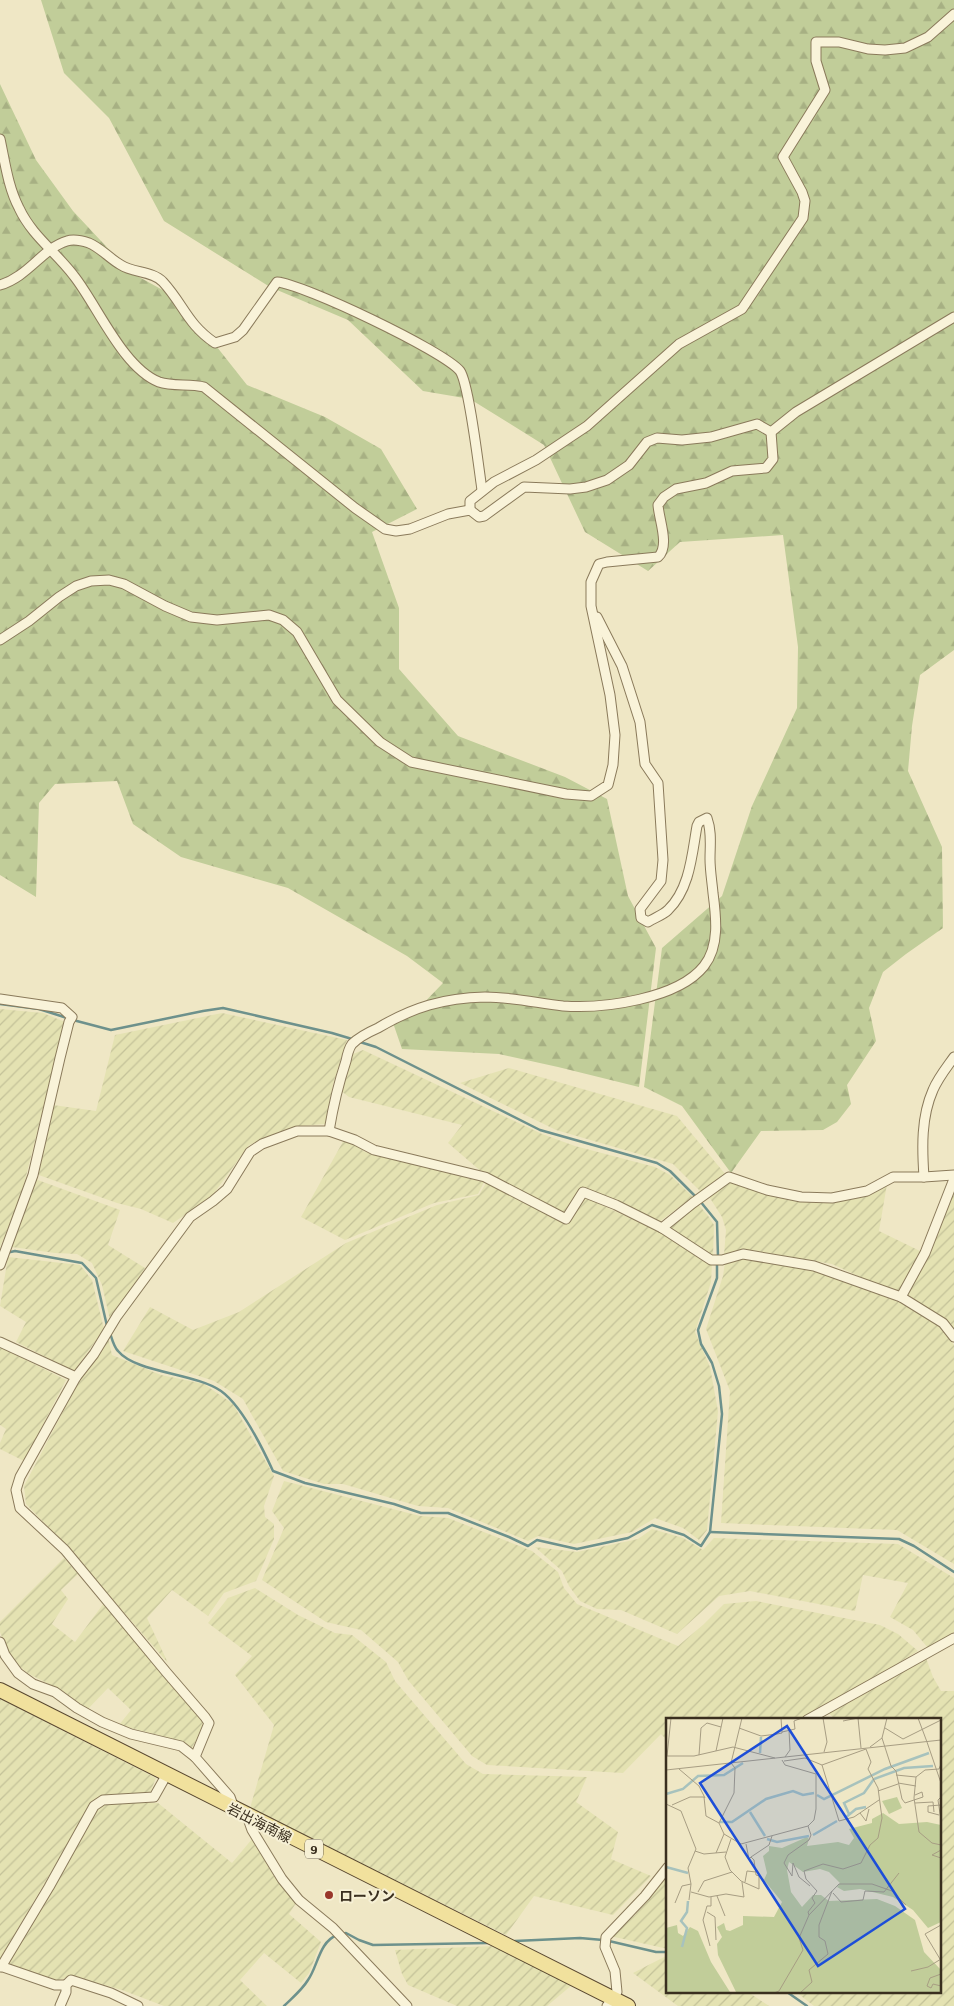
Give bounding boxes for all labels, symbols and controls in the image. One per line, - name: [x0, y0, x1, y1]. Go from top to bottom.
- inset map: [666, 1718, 942, 1994]
- street label: 岩出海南線: [224, 1797, 296, 1847]
- road number: 9: [305, 1840, 323, 1858]
- place label: ローソン: [339, 1885, 395, 1905]
- marker: ローソン: [323, 1889, 335, 1901]

